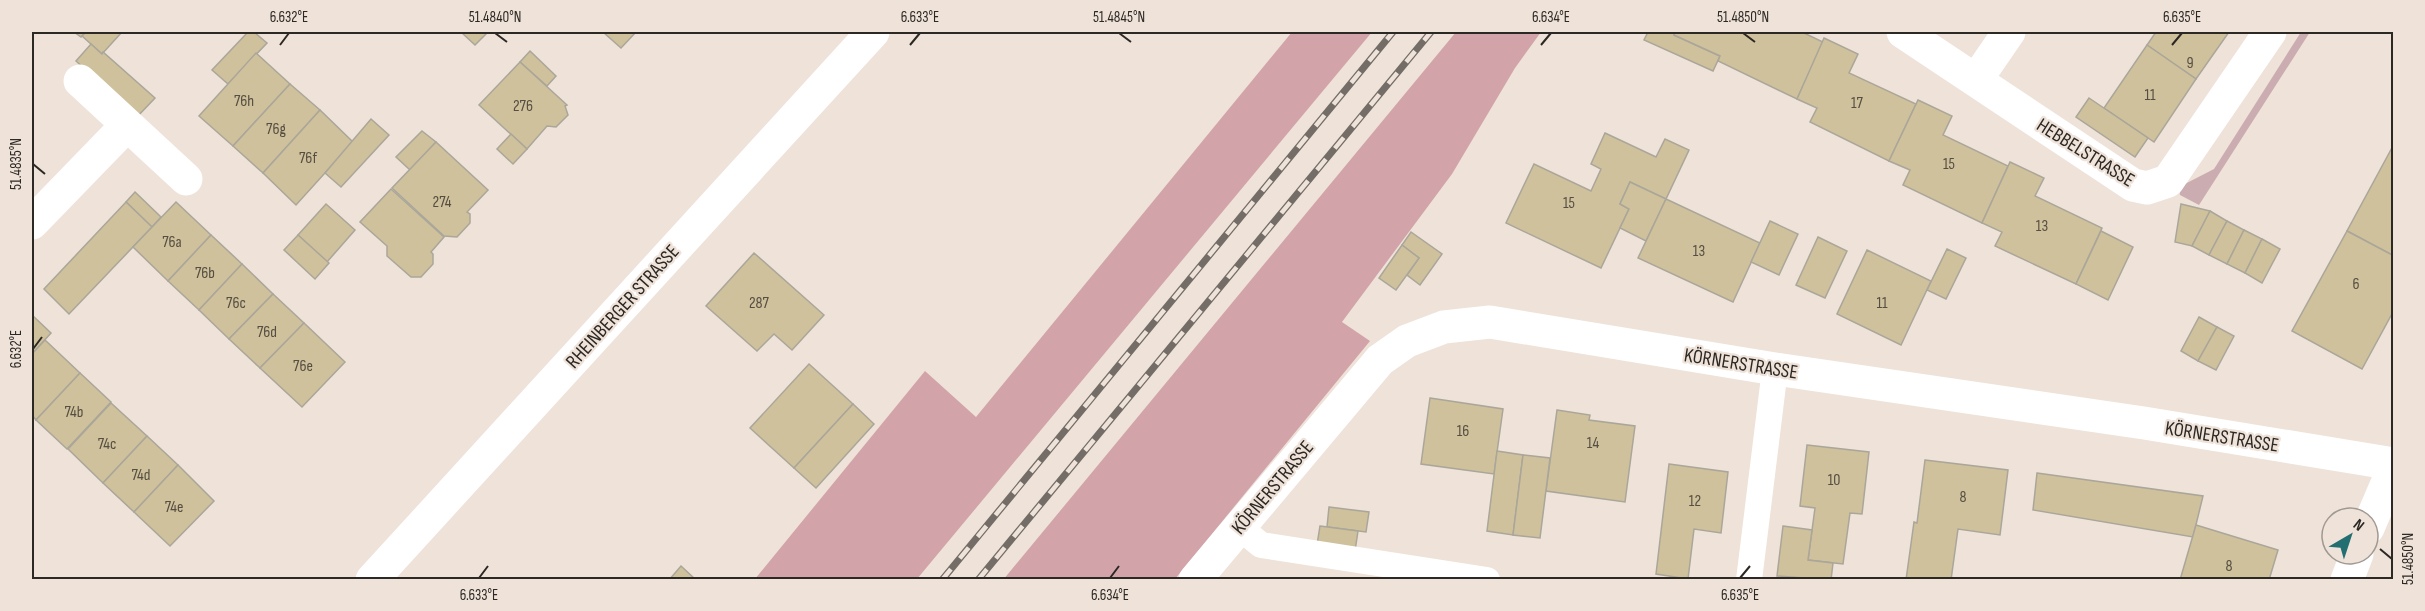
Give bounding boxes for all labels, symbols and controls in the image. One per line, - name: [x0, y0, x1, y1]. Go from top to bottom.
- text: 6.632°E: [270, 8, 308, 27]
- text: 51.4840°N: [469, 8, 521, 27]
- text: 6.633°E: [901, 8, 939, 27]
- text: 51.4845°N: [1093, 8, 1145, 27]
- text: 6.634°E: [1532, 8, 1570, 27]
- text: 51.4850°N: [1717, 8, 1769, 27]
- text: 6.635°E: [2163, 8, 2201, 27]
- house number: 9: [2186, 54, 2194, 73]
- house number: 11: [2144, 86, 2156, 105]
- house number: 76h: [234, 92, 254, 111]
- house number: 17: [1851, 94, 1864, 113]
- house number: 276: [513, 97, 533, 116]
- street label: HEBBELSTRASSE: [2032, 113, 2139, 192]
- house number: 76g: [266, 120, 286, 139]
- text: 51.4835°N: [7, 138, 26, 190]
- house number: 76f: [299, 149, 317, 168]
- house number: 15: [1943, 155, 1955, 174]
- house number: 274: [433, 193, 452, 212]
- house number: 15: [1563, 194, 1575, 213]
- house number: 13: [2036, 217, 2048, 236]
- house number: 76a: [162, 233, 182, 252]
- street label: RHEINBERGER STRASSE: [561, 240, 685, 373]
- house number: 13: [1693, 242, 1705, 261]
- house number: 76b: [195, 264, 215, 283]
- house number: 6: [2352, 275, 2360, 294]
- house number: 76c: [226, 294, 246, 313]
- house number: 287: [749, 294, 770, 313]
- house number: 11: [1876, 294, 1888, 313]
- house number: 76d: [257, 323, 277, 342]
- text: 6.632°E: [7, 330, 26, 368]
- street label: KÖRNERSTRASSE: [1682, 343, 1799, 385]
- house number: 76e: [293, 357, 313, 376]
- house number: 74b: [65, 403, 83, 422]
- street label: KÖRNERSTRASSE: [2163, 416, 2280, 458]
- house number: 16: [1457, 422, 1469, 441]
- house number: 14: [1587, 434, 1599, 453]
- house number: 74c: [98, 435, 116, 454]
- street label: KÖRNERSTRASSE: [1227, 436, 1319, 539]
- house number: 74d: [132, 466, 150, 485]
- house number: 10: [1828, 471, 1840, 490]
- house number: 8: [1959, 488, 1967, 507]
- house number: 12: [1689, 492, 1701, 511]
- house number: 74e: [165, 498, 183, 517]
- north arrow: [2320, 506, 2380, 566]
- text: N: [2349, 515, 2368, 536]
- text: 51.4850°N: [2399, 533, 2418, 585]
- house number: 8: [2225, 557, 2233, 576]
- text: 6.633°E: [460, 586, 498, 605]
- text: 6.634°E: [1091, 586, 1129, 605]
- text: 6.635°E: [1721, 586, 1759, 605]

